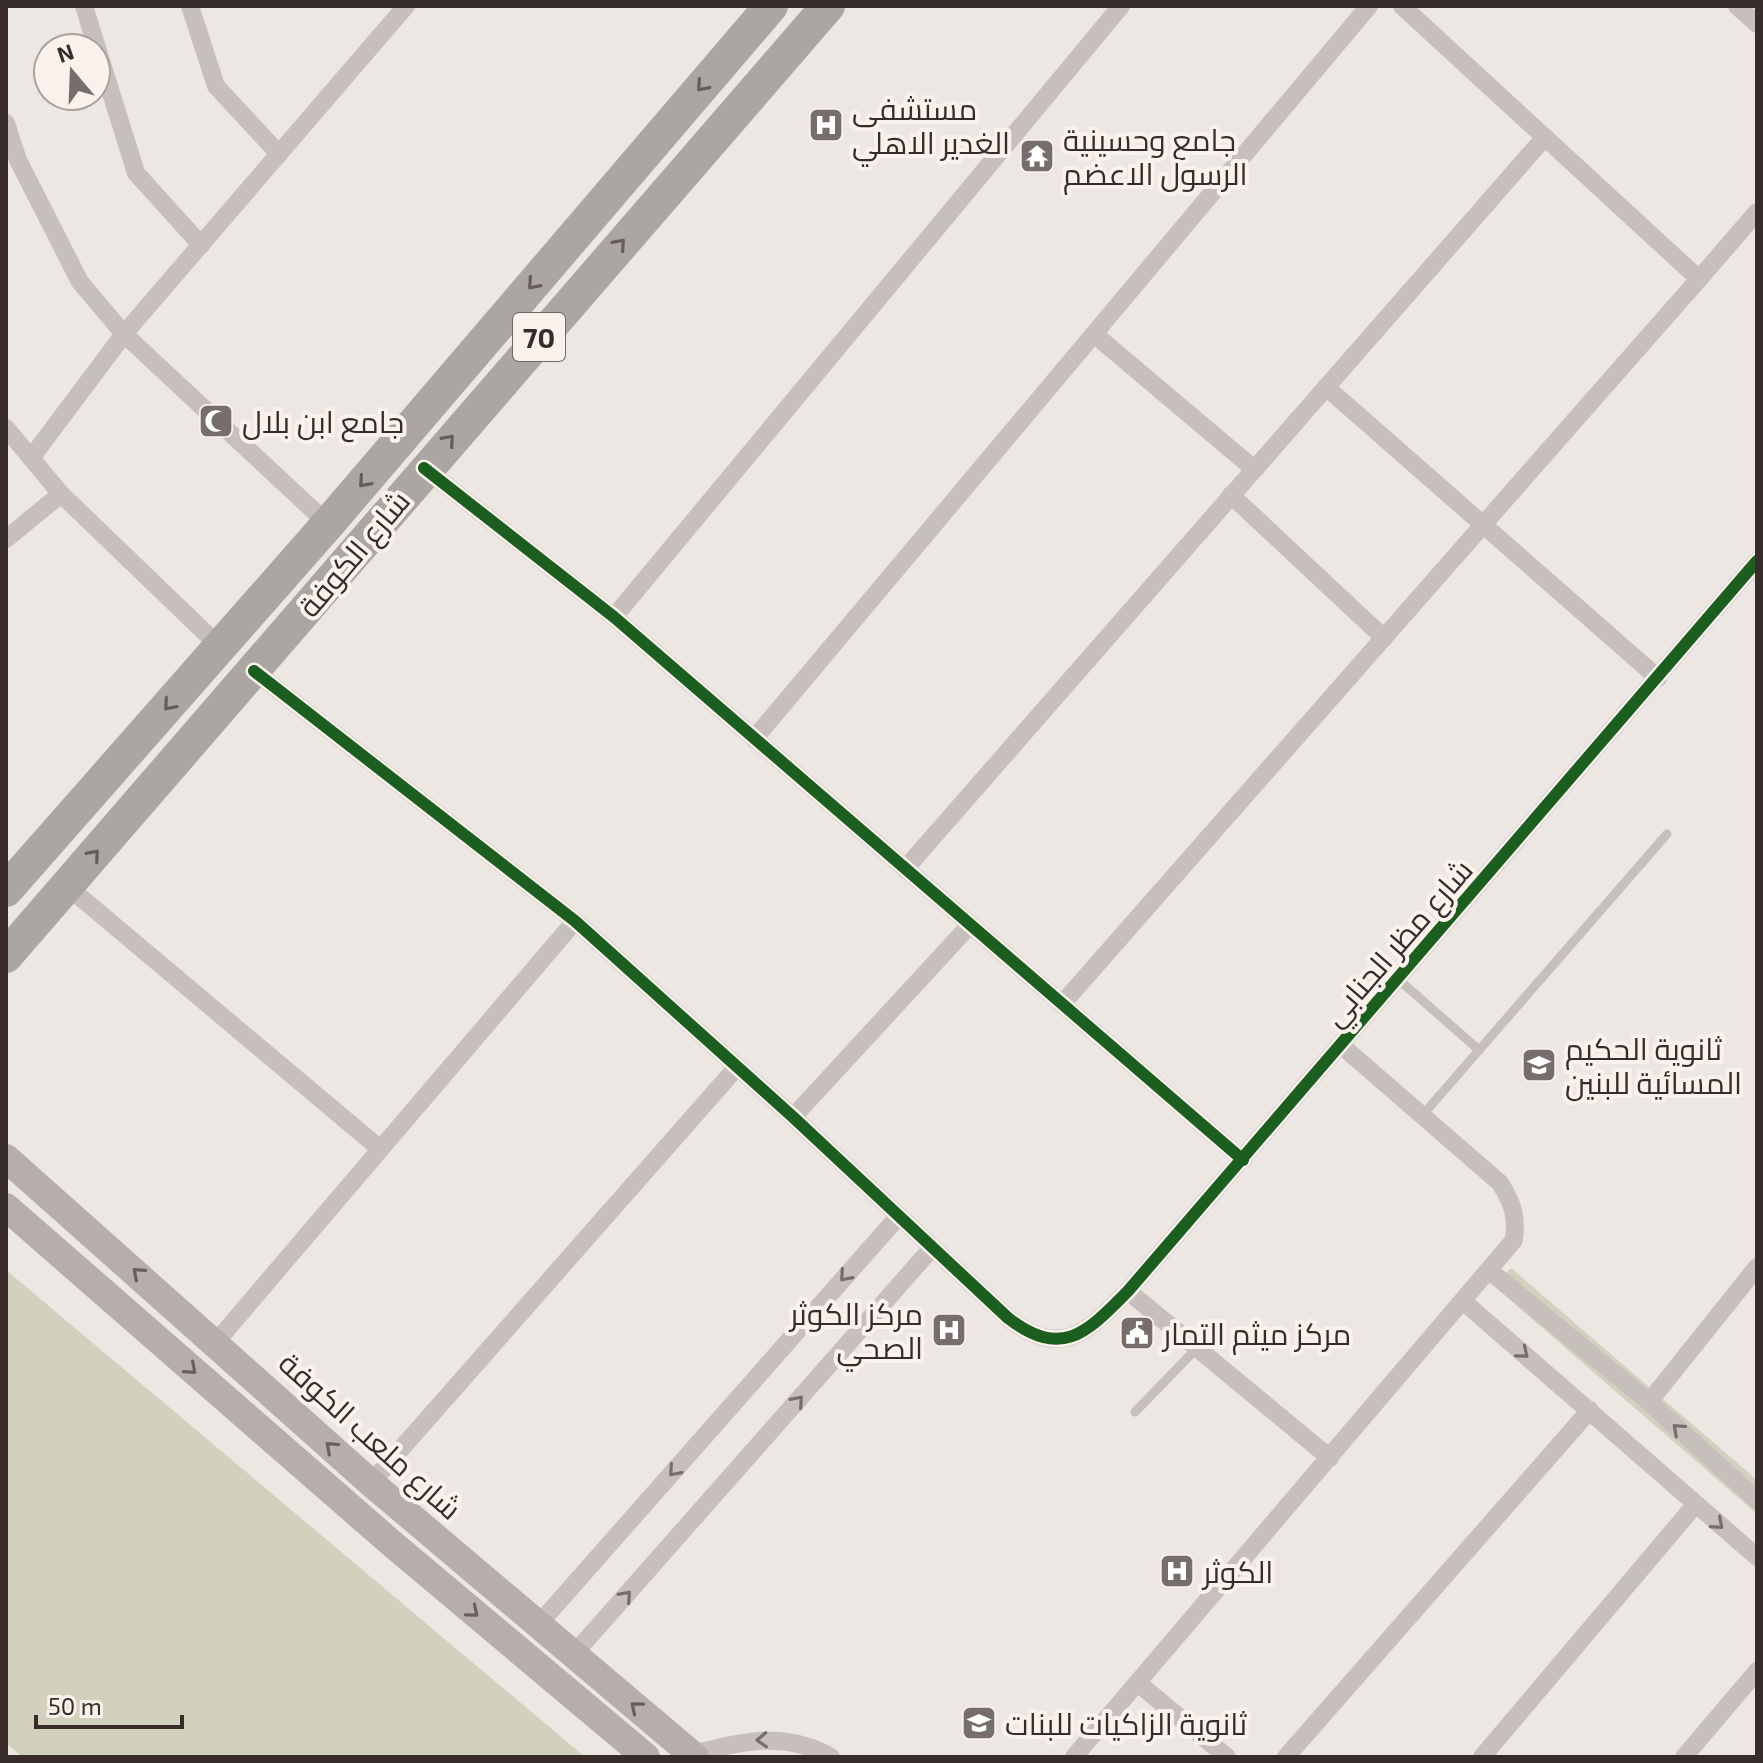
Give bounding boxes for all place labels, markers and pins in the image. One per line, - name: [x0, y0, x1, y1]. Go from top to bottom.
- place label: مستشفى الغدير الاهلي: [852, 90, 1010, 167]
- hospital icon: مستشفى الغدير الاهلي: [807, 106, 845, 144]
- place label: جامع وحسينية الرسول الاعضم: [1063, 121, 1248, 195]
- temple icon: جامع وحسينية الرسول الاعضم: [1018, 137, 1056, 175]
- mosque icon: جامع ابن بلال: [197, 402, 235, 440]
- place label: جامع ابن بلال: [242, 403, 404, 443]
- place label: ثانوية الحكيم المسائية للبنين: [1565, 1030, 1742, 1102]
- school or university icon: ثانوية الحكيم المسائية للبنين: [1520, 1046, 1558, 1084]
- place label: مركز الكوثر الصحي: [788, 1295, 923, 1372]
- hospital icon: مركز الكوثر الصحي: [930, 1311, 968, 1349]
- public building icon: مركز ميثم التمار: [1118, 1314, 1156, 1352]
- place label: مركز ميثم التمار: [1161, 1315, 1351, 1355]
- hospital icon: الكوثر: [1158, 1552, 1196, 1590]
- place label: الكوثر: [1201, 1553, 1273, 1590]
- school or university icon: ثانوية الزاكيات للبنات: [960, 1704, 998, 1742]
- place label: ثانوية الزاكيات للبنات: [1005, 1705, 1247, 1742]

